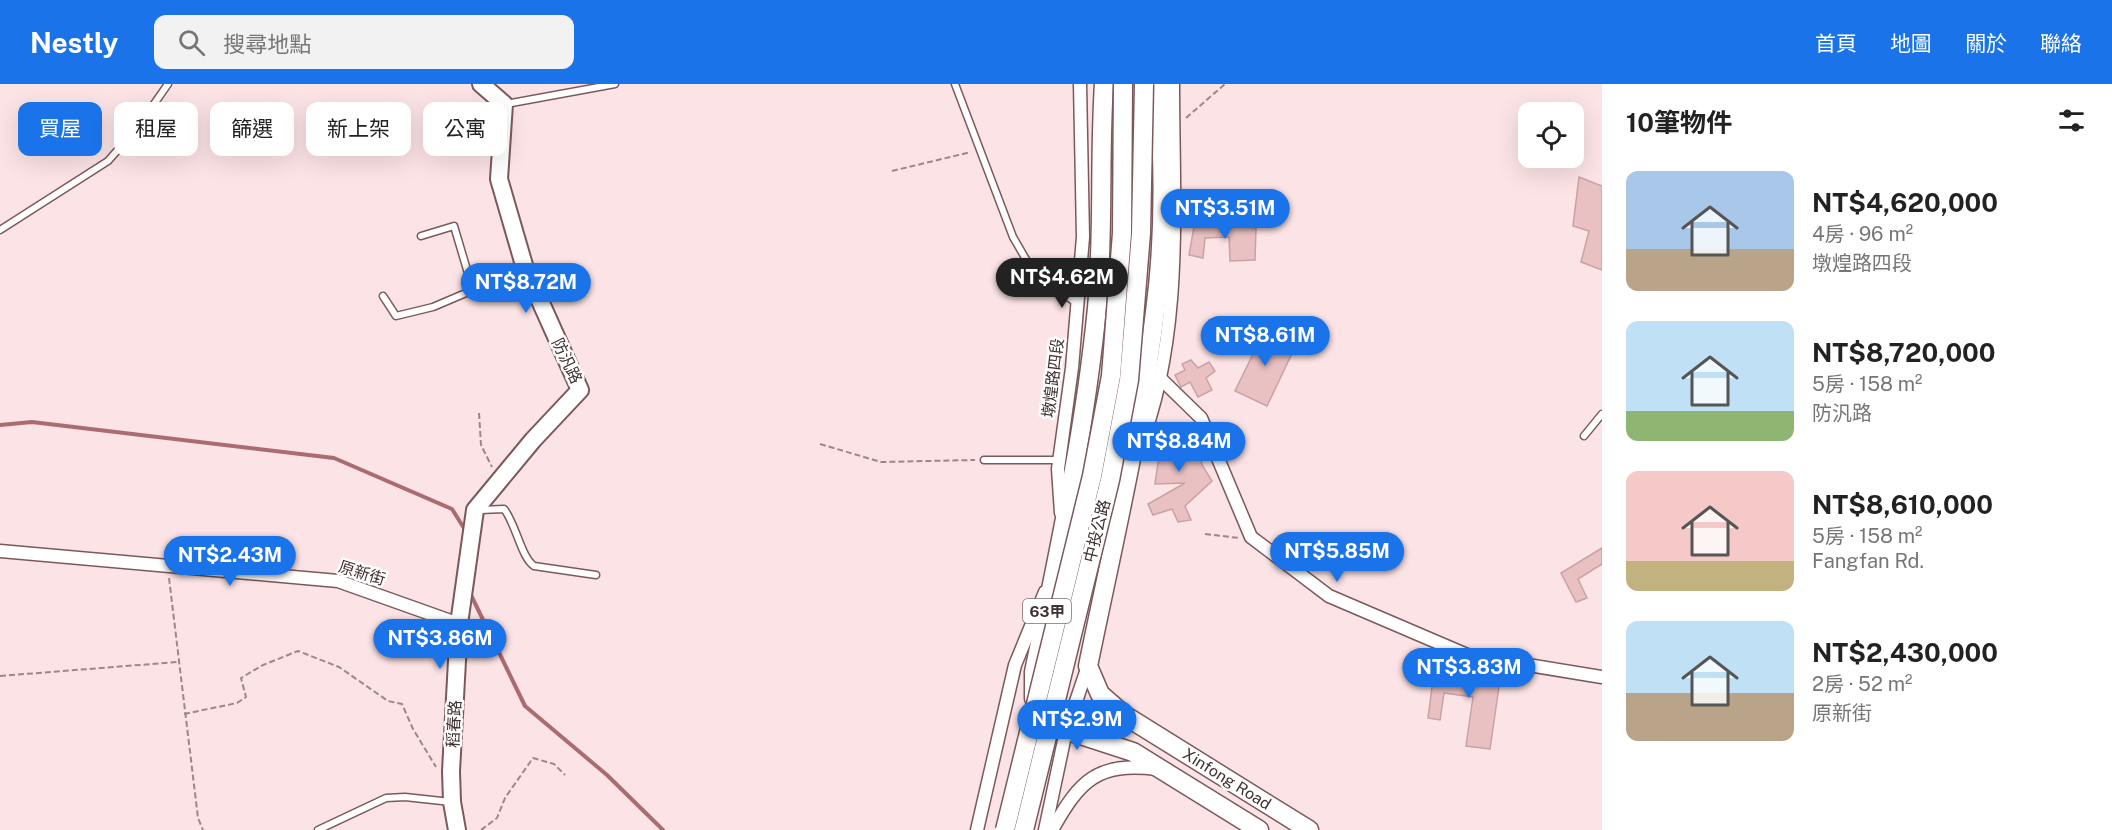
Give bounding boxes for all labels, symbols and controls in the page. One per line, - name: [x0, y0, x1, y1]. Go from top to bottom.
- search box: [154, 15, 574, 69]
- text: Nestly: [30, 26, 118, 59]
- icon: search: [175, 26, 208, 59]
- text: 搜尋地點: [223, 31, 311, 57]
- text: 首頁: [1815, 31, 1857, 56]
- text: 地圖: [1890, 31, 1932, 56]
- text: 關於: [1965, 31, 2007, 56]
- text: 聯絡: [2040, 31, 2082, 56]
- chip: 買屋: [18, 102, 102, 156]
- chip: 租屋: [114, 102, 198, 156]
- chip: 篩選: [210, 102, 294, 156]
- chip: 新上架: [306, 102, 411, 156]
- chip: 公寓: [423, 102, 507, 156]
- map controls: [1518, 102, 1584, 168]
- button: locate: [1518, 102, 1584, 168]
- icon: filters: [2055, 104, 2088, 137]
- text: 10筆物件: [1626, 107, 1732, 138]
- text: NT$4,620,000: [1812, 187, 1998, 218]
- pin: NT$3.51M: [1163, 189, 1287, 240]
- icon: home: [1674, 195, 1746, 267]
- text: NT$3.51M: [1175, 196, 1275, 220]
- text: 4房 · 96 m²: [1812, 222, 1913, 246]
- text: 墩煌路四段: [1812, 251, 1912, 275]
- pin: NT$4.62M: [1000, 258, 1124, 309]
- pin: NT$8.72M: [464, 263, 588, 314]
- text: NT$4.62M: [1010, 265, 1114, 289]
- text: NT$8.72M: [475, 270, 577, 294]
- pin: NT$8.61M: [1203, 316, 1327, 367]
- text: NT$8.61M: [1215, 323, 1315, 347]
- street label: 防汎路: [548, 335, 586, 387]
- street label: 墩煌路四段: [1039, 337, 1067, 419]
- text: NT$8,720,000: [1812, 337, 1996, 368]
- icon: home: [1674, 345, 1746, 417]
- text: 5房 · 158 m²: [1812, 372, 1922, 396]
- text: 防汎路: [1812, 401, 1872, 425]
- pin: NT$8.84M: [1117, 422, 1241, 473]
- text: NT$8.84M: [1126, 429, 1232, 453]
- text: NT$8,610,000: [1812, 489, 1993, 520]
- icon: home: [1674, 495, 1746, 567]
- street label: 中投公路: [1080, 498, 1114, 564]
- text: 5房 · 158 m²: [1812, 524, 1922, 548]
- pin: NT$5.85M: [1275, 532, 1399, 583]
- pin: NT$2.43M: [168, 536, 292, 587]
- text: NT$5.85M: [1284, 539, 1390, 563]
- text: NT$2.43M: [178, 543, 282, 567]
- text: Fangfan Rd.: [1812, 549, 1924, 573]
- street label: 原新街: [336, 557, 388, 589]
- road number: 63甲: [1023, 599, 1071, 623]
- pin: NT$3.86M: [378, 619, 502, 670]
- text: NT$3.86M: [387, 626, 493, 650]
- text: NT$2,430,000: [1812, 637, 1998, 668]
- icon: home: [1674, 645, 1746, 717]
- pin: NT$3.83M: [1407, 648, 1531, 699]
- text: NT$3.83M: [1416, 655, 1522, 679]
- text: 2房 · 52 m²: [1812, 672, 1912, 696]
- street label: 稻春路: [443, 700, 465, 748]
- pin: NT$2.9M: [1022, 700, 1132, 751]
- text: 原新街: [1812, 701, 1872, 725]
- text: NT$2.9M: [1031, 707, 1123, 731]
- street label: Xinfong Road: [1179, 744, 1275, 814]

